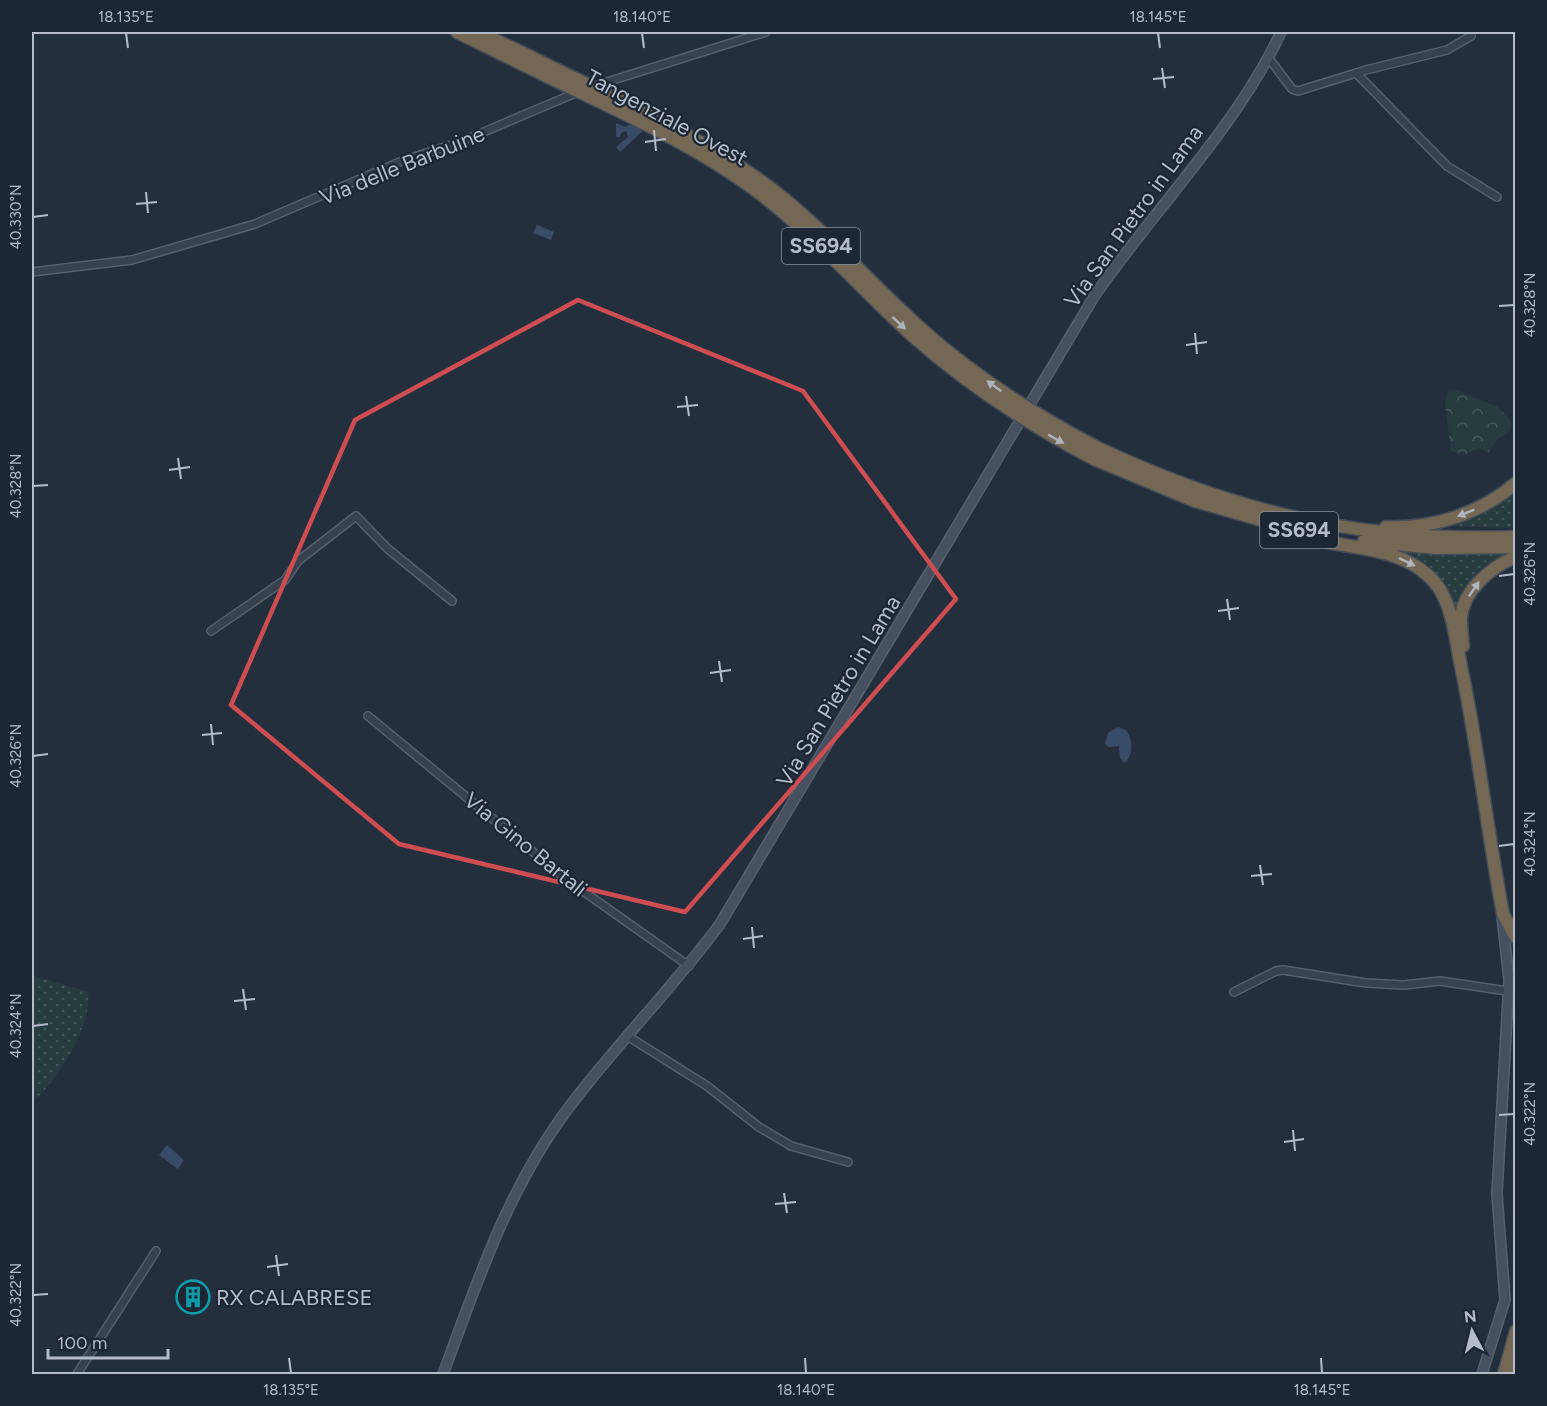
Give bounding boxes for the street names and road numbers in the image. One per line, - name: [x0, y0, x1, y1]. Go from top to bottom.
- street label: Tangenziale Ovest: [581, 63, 752, 172]
- street label: Via delle Barbuine: [316, 120, 489, 211]
- street label: Via San Pietro in Lama: [1058, 120, 1209, 313]
- road number: SS694: [782, 228, 860, 264]
- road number: SS694: [1260, 512, 1338, 548]
- street label: Via San Pietro in Lama: [771, 591, 906, 792]
- street label: Via Gino Bartali: [459, 786, 593, 902]

